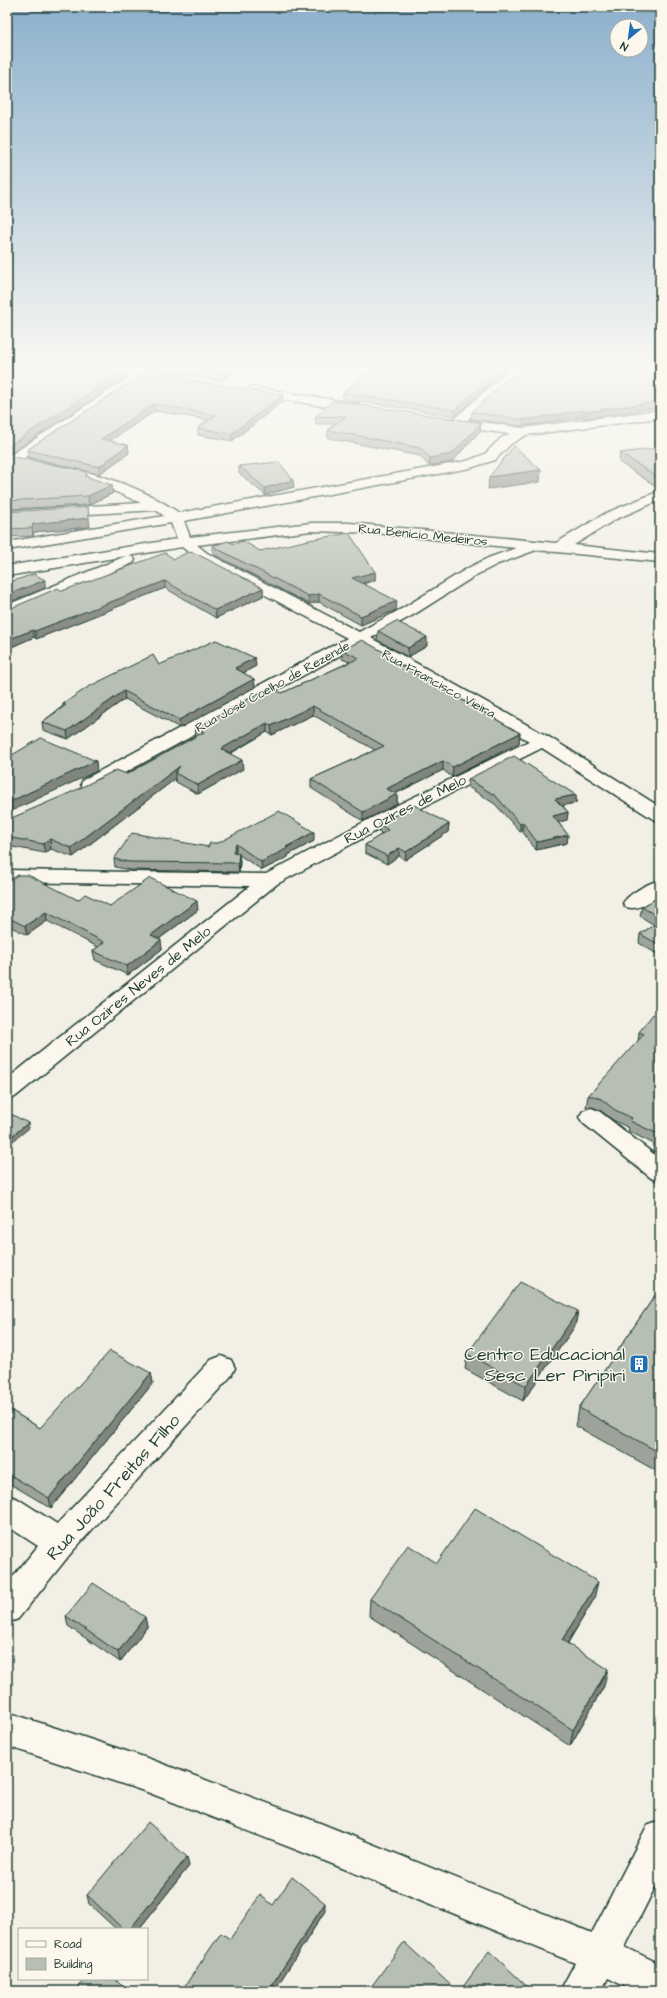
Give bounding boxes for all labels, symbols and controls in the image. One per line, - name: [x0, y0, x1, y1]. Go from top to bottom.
- north arrow: [609, 18, 649, 58]
- text: N: [618, 38, 631, 55]
- street label: Rua Benício Medeiros: [358, 519, 489, 551]
- street label: Rua José Coelho de Rezende: [192, 637, 353, 737]
- street label: Rua Francisco Vieira: [378, 645, 499, 723]
- street label: Rua Ozires de Melo: [340, 769, 471, 849]
- street label: Rua Ozires Neves de Melo: [61, 921, 216, 1052]
- place label: Centro Educacional Sesc Ler Piripiri: [464, 1342, 625, 1388]
- building icon: Centro Educacional Sesc Ler Piripiri: [628, 1353, 650, 1375]
- street label: Rua João Freitas Filho: [41, 1409, 186, 1566]
- legend: [18, 1928, 148, 1980]
- text: Road: [54, 1936, 82, 1953]
- text: Building: [54, 1956, 92, 1974]

